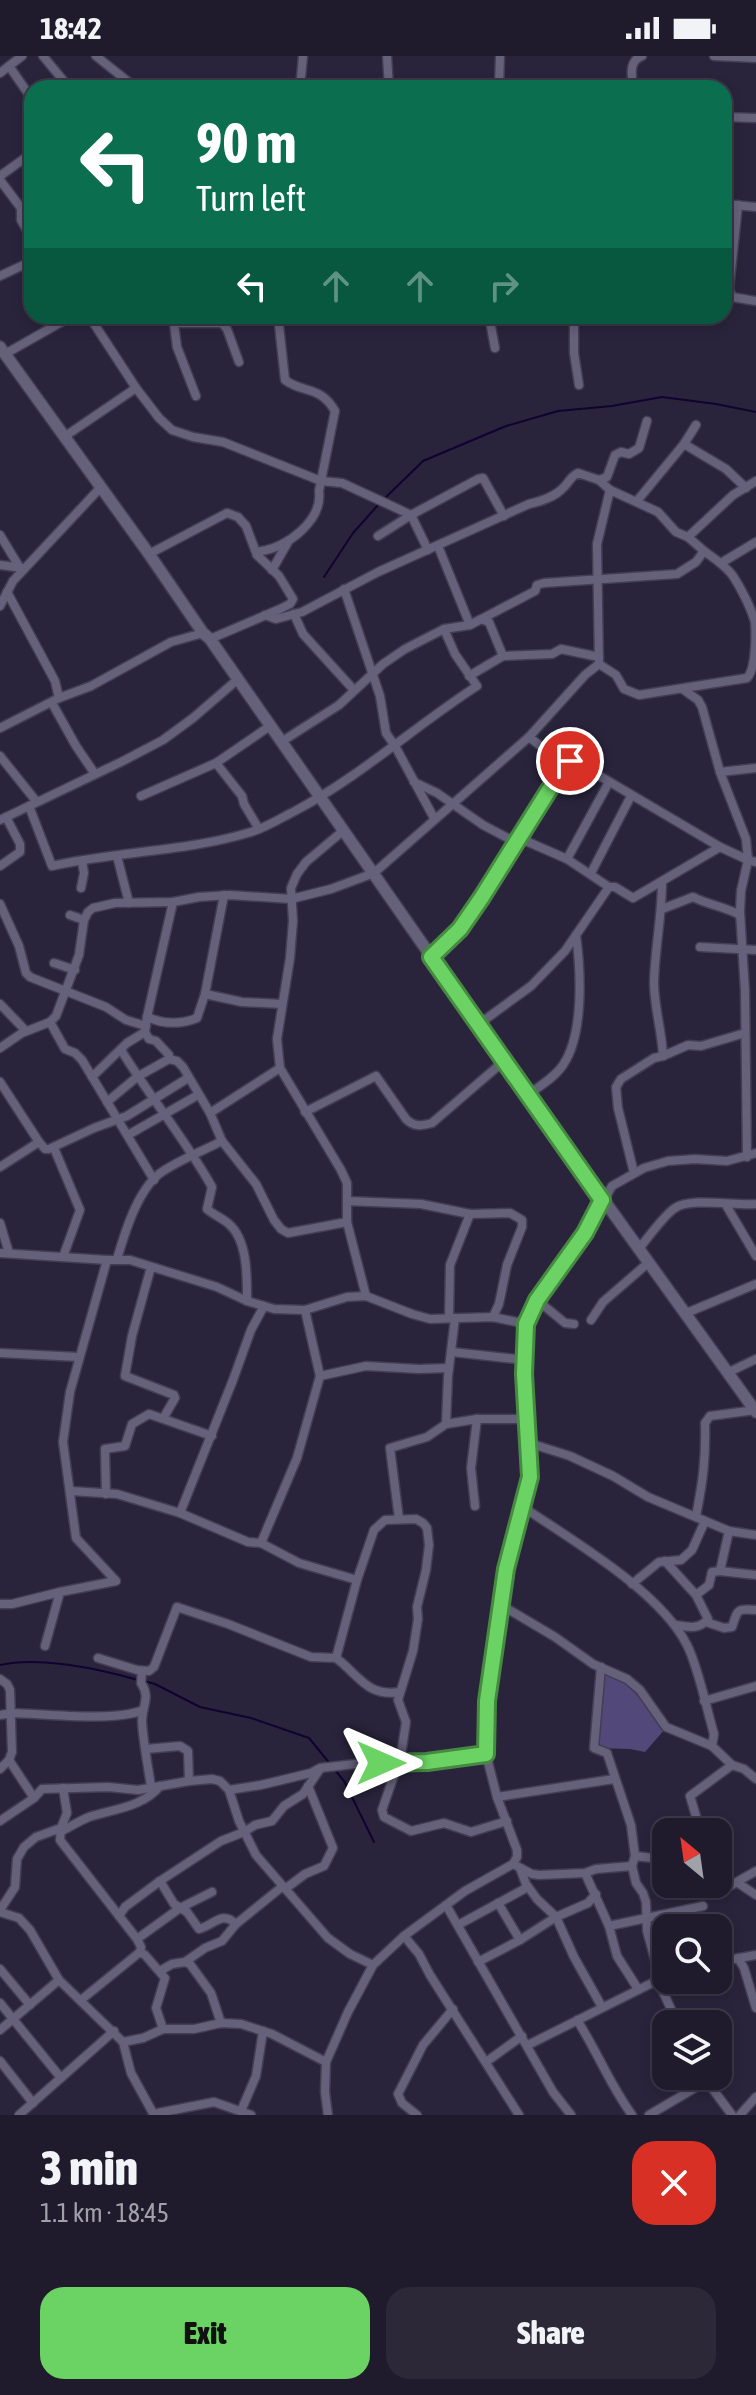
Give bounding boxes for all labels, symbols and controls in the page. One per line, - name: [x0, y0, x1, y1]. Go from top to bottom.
- text: 18:42: [40, 11, 102, 45]
- text: 90 m: [196, 111, 297, 175]
- icon: left: [64, 112, 168, 216]
- text: Turn left: [196, 177, 306, 219]
- icon: left: [230, 264, 274, 308]
- icon: ahead: [314, 264, 358, 308]
- icon: ahead: [398, 264, 442, 308]
- icon: right: [482, 264, 526, 308]
- pin: [536, 727, 604, 795]
- icon: arrive: [548, 739, 592, 783]
- position arrow: [339, 1721, 423, 1805]
- north arrow: [652, 1818, 732, 1898]
- map controls: [652, 1818, 732, 2090]
- button: search: [652, 1914, 732, 1994]
- button: layers: [652, 2010, 732, 2090]
- text: 3 min: [40, 2140, 138, 2195]
- button: close: [632, 2141, 716, 2225]
- text: 1.1 km · 18:45: [40, 2198, 169, 2228]
- button: Exit: [40, 2287, 370, 2379]
- button: Share: [386, 2287, 716, 2379]

